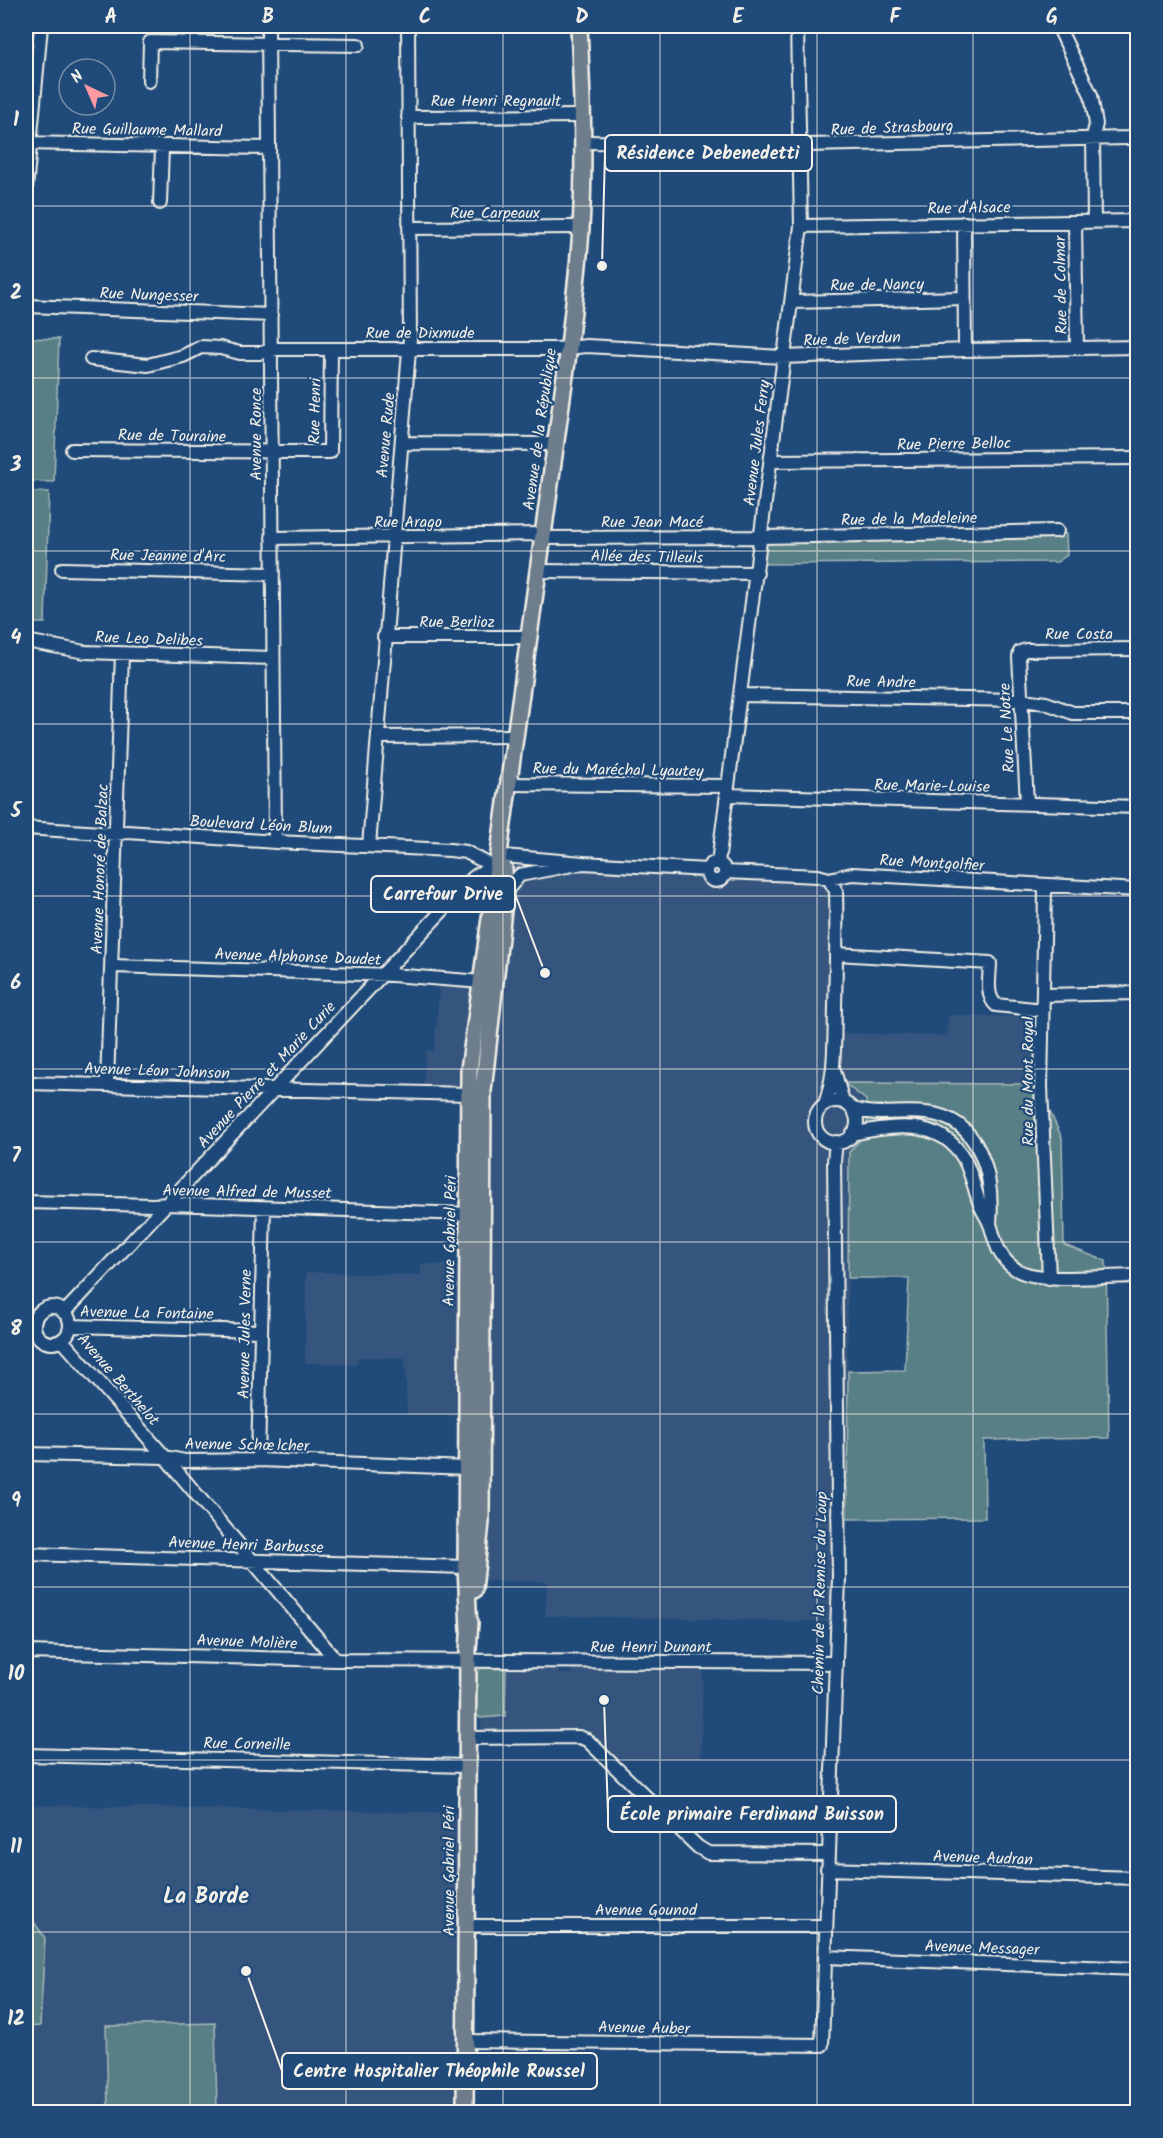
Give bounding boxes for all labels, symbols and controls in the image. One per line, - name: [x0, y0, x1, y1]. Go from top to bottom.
- text: A: [105, 2, 117, 34]
- text: B: [262, 2, 274, 34]
- text: C: [419, 2, 431, 34]
- text: D: [575, 2, 589, 34]
- text: E: [732, 2, 744, 34]
- text: F: [890, 2, 902, 34]
- text: G: [1046, 2, 1058, 34]
- north arrow: [57, 57, 117, 117]
- text: N: [65, 65, 90, 90]
- street label: Rue Henri Regnault: [431, 89, 562, 114]
- text: 1: [13, 105, 19, 137]
- street label: Rue de Strasbourg: [830, 114, 954, 143]
- street label: Rue Guillaume Mallard: [72, 117, 223, 144]
- callout: Résidence Debenedetti: [605, 135, 812, 171]
- text: Résidence Debenedetti: [617, 140, 800, 169]
- street label: Rue d'Alsace: [927, 195, 1011, 222]
- street label: Rue Carpeaux: [450, 201, 541, 226]
- street label: Rue de Colmar: [1048, 234, 1075, 334]
- street label: Rue de Nancy: [830, 272, 925, 299]
- text: 2: [10, 278, 22, 310]
- street label: Rue Nungesser: [99, 281, 200, 310]
- street label: Rue de Dixmude: [366, 321, 474, 346]
- street label: Rue de Verdun: [803, 325, 901, 354]
- street label: Avenue de la République: [517, 347, 564, 512]
- street label: Rue Henri: [302, 377, 329, 444]
- street label: Avenue Jules Ferry: [737, 378, 778, 508]
- street label: Avenue Ronce: [244, 388, 269, 480]
- street label: Avenue Rude: [370, 391, 403, 479]
- street label: Rue de Touraine: [118, 423, 226, 450]
- street label: Rue Pierre Belloc: [897, 431, 1011, 458]
- text: 3: [10, 450, 22, 482]
- street label: Rue de la Madeleine: [841, 506, 977, 533]
- street label: Rue Arago: [374, 510, 442, 535]
- street label: Rue Jean Macé: [601, 510, 704, 535]
- street label: Rue Jeanne d'Arc: [110, 543, 226, 570]
- street label: Allée des Tilleuls: [591, 544, 704, 571]
- street label: Rue Berlioz: [419, 610, 495, 635]
- street label: Rue Costa: [1045, 622, 1113, 647]
- text: 4: [11, 623, 22, 655]
- street label: Rue Leo Delibes: [95, 625, 203, 654]
- street label: Rue Andre: [846, 669, 916, 696]
- street label: Rue Le Notre: [993, 682, 1022, 773]
- street label: Rue du Maréchal Lyautey: [532, 757, 704, 784]
- street label: Rue Marie-Louise: [874, 773, 990, 800]
- street label: Avenue Honoré de Balzac: [85, 783, 116, 955]
- text: 5: [10, 796, 23, 828]
- street label: Boulevard Léon Blum: [189, 809, 333, 842]
- street label: Rue Montgolfier: [879, 848, 987, 879]
- callout: Carrefour Drive: [371, 876, 515, 912]
- text: Carrefour Drive: [383, 881, 503, 910]
- street label: Avenue Alphonse Daudet: [214, 942, 382, 973]
- text: 6: [11, 968, 22, 1000]
- street label: Avenue Pierre et Marie Curie: [192, 996, 342, 1154]
- street label: Rue du Mont Royal: [1016, 1016, 1041, 1146]
- street label: Avenue Léon Johnson: [84, 1056, 230, 1087]
- text: 7: [11, 1141, 21, 1173]
- street label: Avenue Gabriel Péri: [437, 1174, 464, 1307]
- street label: Avenue Alfred de Musset: [162, 1179, 332, 1206]
- street label: Avenue Jules Verne: [232, 1269, 259, 1399]
- street label: Avenue La Fontaine: [80, 1300, 214, 1327]
- text: 8: [10, 1314, 22, 1346]
- street label: Avenue Berthelot: [71, 1328, 166, 1432]
- street label: Avenue Schœlcher: [185, 1432, 311, 1459]
- text: 9: [11, 1486, 21, 1518]
- street label: Chemin de la Remise du Loup: [806, 1491, 835, 1695]
- street label: Avenue Henri Barbusse: [168, 1530, 324, 1561]
- street label: Avenue Molière: [196, 1628, 298, 1657]
- street label: Rue Henri Dunant: [590, 1635, 712, 1660]
- text: 10: [8, 1659, 25, 1691]
- street label: Rue Corneille: [203, 1731, 291, 1758]
- callout: École primaire Ferdinand Buisson: [608, 1796, 896, 1832]
- text: École primaire Ferdinand Buisson: [620, 1801, 884, 1830]
- street label: Avenue Gabriel Péri: [437, 1804, 462, 1936]
- text: 11: [10, 1832, 22, 1864]
- street label: Avenue Audran: [932, 1844, 1033, 1873]
- district label: La Borde: [163, 1880, 249, 1915]
- street label: Avenue Gounod: [595, 1898, 698, 1923]
- street label: Avenue Messager: [924, 1934, 1041, 1963]
- text: 12: [7, 2004, 25, 2036]
- street label: Avenue Auber: [598, 2015, 692, 2042]
- callout: Centre Hospitalier Théophile Roussel: [282, 2053, 597, 2089]
- text: Centre Hospitalier Théophile Roussel: [293, 2058, 585, 2087]

